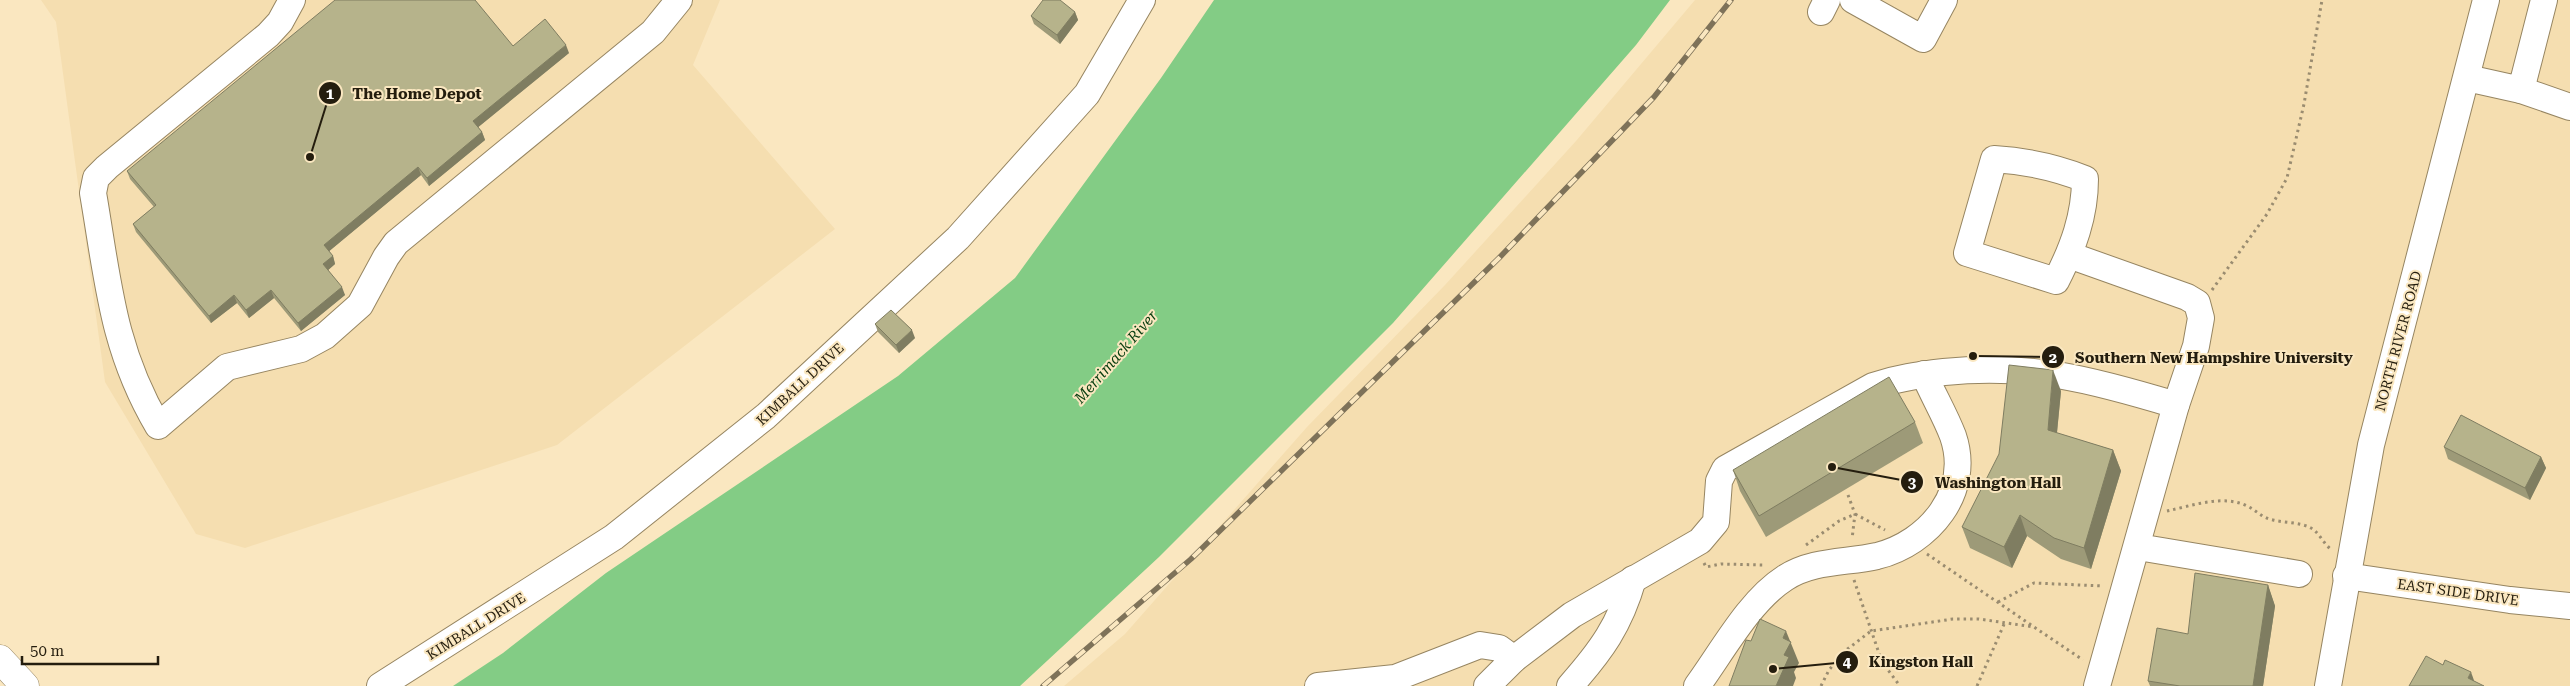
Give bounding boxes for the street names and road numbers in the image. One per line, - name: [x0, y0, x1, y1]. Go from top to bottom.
- street label: NORTH RIVER ROAD: [2372, 269, 2424, 413]
- street label: KIMBALL DRIVE: [753, 339, 847, 428]
- street label: EAST SIDE DRIVE: [2396, 576, 2520, 608]
- street label: KIMBALL DRIVE: [424, 589, 528, 663]

